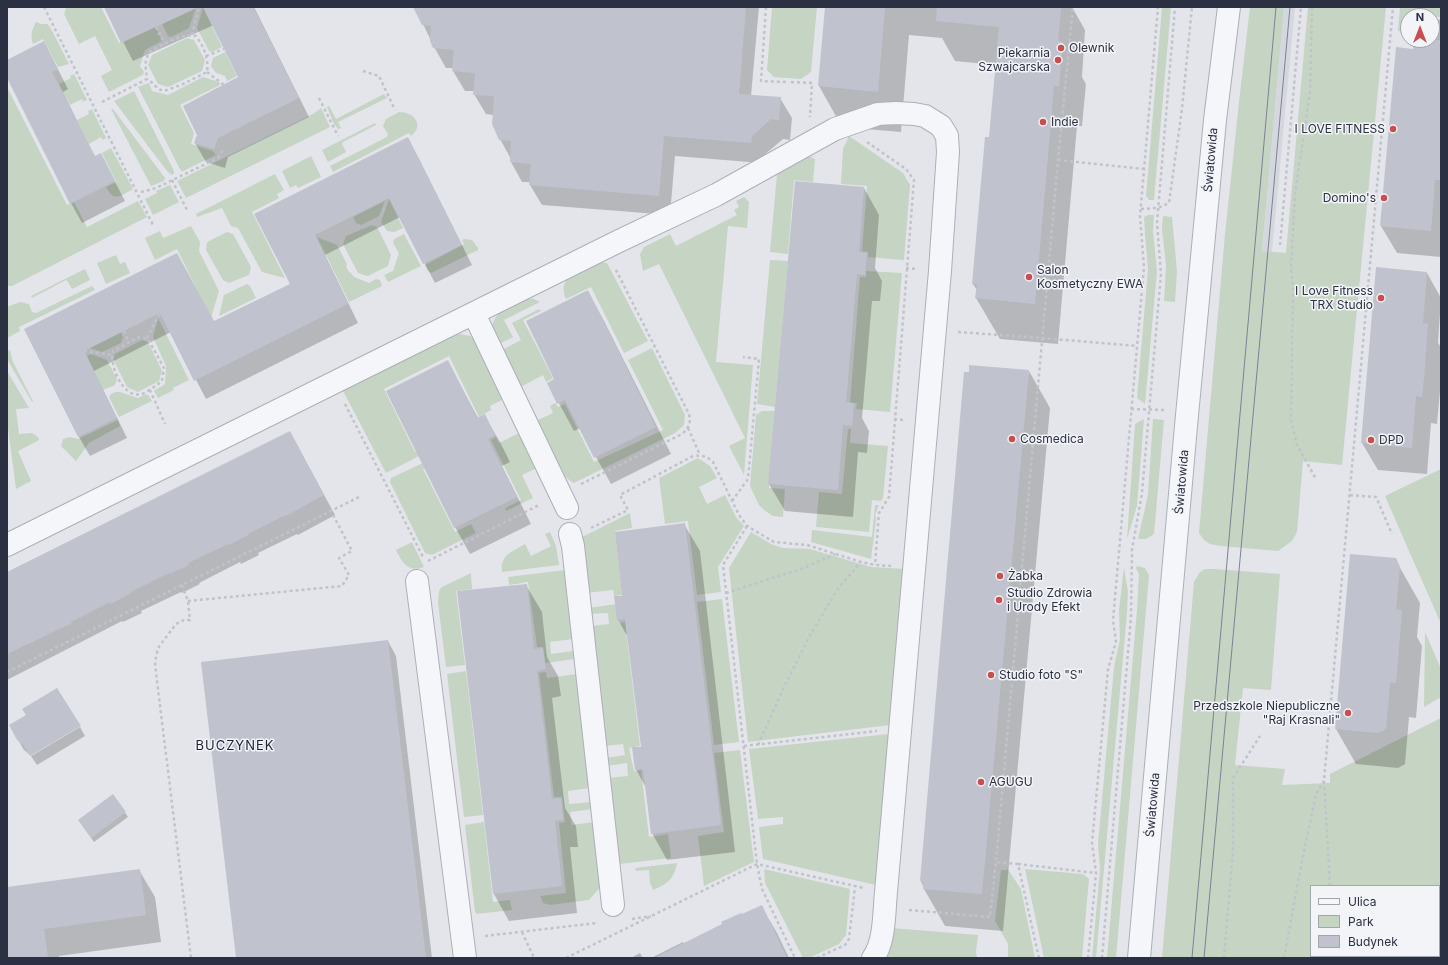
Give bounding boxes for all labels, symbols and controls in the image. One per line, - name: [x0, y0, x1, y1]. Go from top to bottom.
- north arrow: [1400, 8, 1440, 48]
- text: N: [1416, 10, 1424, 24]
- place label: Olewnik: [1069, 41, 1114, 55]
- marker: Olewnik: [1056, 43, 1066, 53]
- place label: Piekarnia Szwajcarska: [978, 46, 1050, 74]
- marker: Piekarnia Szwajcarska: [1053, 55, 1063, 65]
- place label: Indie: [1051, 115, 1079, 129]
- marker: Indie: [1038, 117, 1048, 127]
- place label: I LOVE FITNESS: [1295, 122, 1385, 136]
- marker: I LOVE FITNESS: [1388, 124, 1398, 134]
- street label: Światowida: [1201, 127, 1221, 193]
- place label: Domino's: [1323, 191, 1376, 205]
- marker: Domino's: [1379, 193, 1389, 203]
- place label: Salon Kosmetyczny EWA: [1037, 263, 1143, 291]
- marker: Salon Kosmetyczny EWA: [1024, 272, 1034, 282]
- place label: I Love Fitness TRX Studio: [1295, 284, 1373, 312]
- marker: I Love Fitness TRX Studio: [1376, 293, 1386, 303]
- place label: Cosmedica: [1020, 432, 1084, 446]
- place label: DPD: [1379, 433, 1404, 447]
- marker: Cosmedica: [1007, 434, 1017, 444]
- marker: DPD: [1366, 435, 1376, 445]
- street label: Światowida: [1172, 449, 1192, 515]
- place label: Żabka: [1008, 569, 1043, 583]
- marker: Żabka: [995, 571, 1005, 581]
- place label: Studio Zdrowia i Urody Efekt: [1007, 586, 1092, 614]
- marker: Studio Zdrowia i Urody Efekt: [994, 595, 1004, 605]
- place label: Studio foto "S": [999, 668, 1083, 682]
- marker: Studio foto "S": [986, 670, 996, 680]
- place label: Przedszkole Niepubliczne "Raj Krasnali": [1193, 699, 1340, 727]
- marker: Przedszkole Niepubliczne "Raj Krasnali": [1343, 708, 1353, 718]
- district label: BUCZYNEK: [195, 738, 275, 754]
- street label: Światowida: [1143, 772, 1163, 838]
- place label: AGUGU: [989, 775, 1033, 789]
- marker: AGUGU: [976, 777, 986, 787]
- legend: [1310, 885, 1440, 957]
- text: Ulica: [1348, 894, 1376, 909]
- text: Park: [1348, 914, 1374, 929]
- text: Budynek: [1348, 934, 1398, 949]

